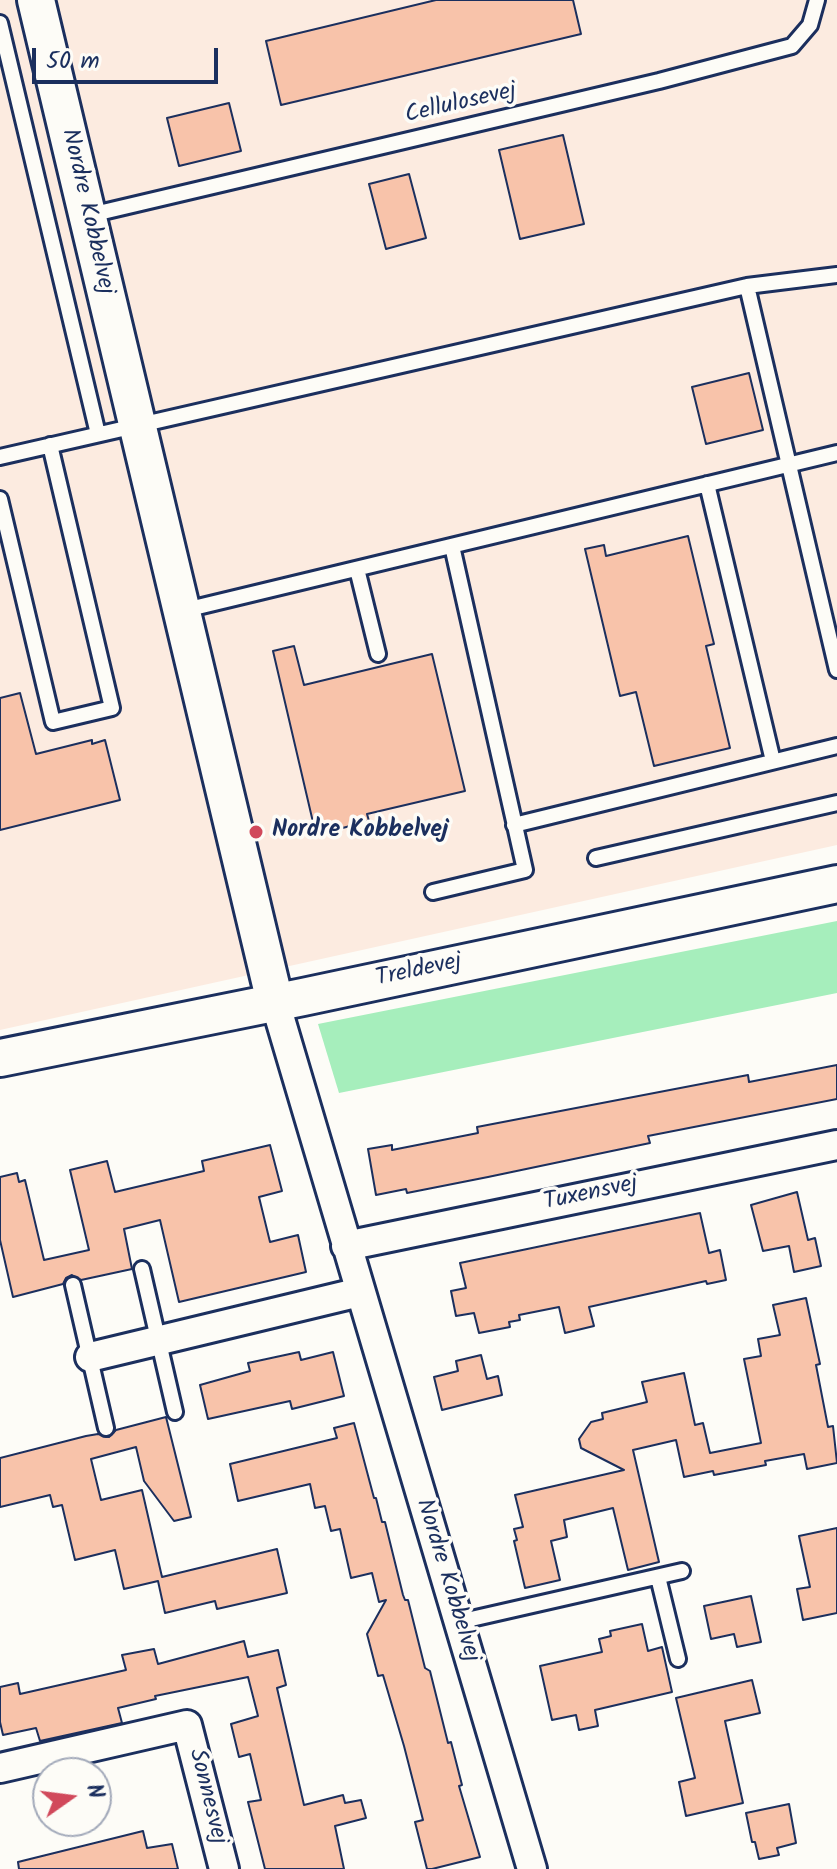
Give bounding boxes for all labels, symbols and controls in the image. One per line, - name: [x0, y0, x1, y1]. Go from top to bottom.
- scale bar: [36, 32, 222, 82]
- text: 50 m: [46, 42, 100, 81]
- street label: Cellulosevej: [403, 78, 519, 132]
- street label: Nordre Kobbelvej: [53, 126, 119, 298]
- place label: Nordre Kobbelvej: [272, 818, 448, 846]
- marker: Nordre Kobbelvej: [247, 823, 265, 841]
- street label: Treldevej: [373, 949, 465, 995]
- street label: Tuxensvej: [541, 1171, 641, 1219]
- street label: Nordre Kobbelvej: [407, 1496, 485, 1666]
- street label: Sonnesvej: [180, 1746, 232, 1848]
- north arrow: [32, 1757, 112, 1837]
- text: N: [75, 1781, 112, 1803]

